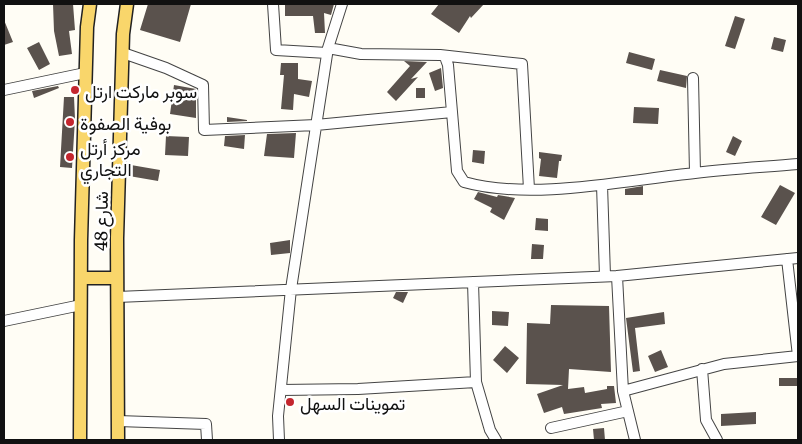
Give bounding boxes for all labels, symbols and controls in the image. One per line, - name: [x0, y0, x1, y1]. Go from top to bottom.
- place label: سوبر ماركت ارتل: [85, 77, 197, 104]
- marker: سوبر ماركت ارتل: [69, 84, 81, 96]
- place label: بوفية الصفوة: [80, 109, 171, 136]
- marker: بوفية الصفوة: [64, 116, 76, 128]
- place label: مركز أرتل التجاري: [80, 134, 141, 185]
- marker: مركز أرتل التجاري: [64, 151, 76, 163]
- street label: شارع 48: [86, 191, 114, 251]
- place label: تموينات السهل: [300, 389, 405, 416]
- marker: تموينات السهل: [284, 396, 296, 408]

